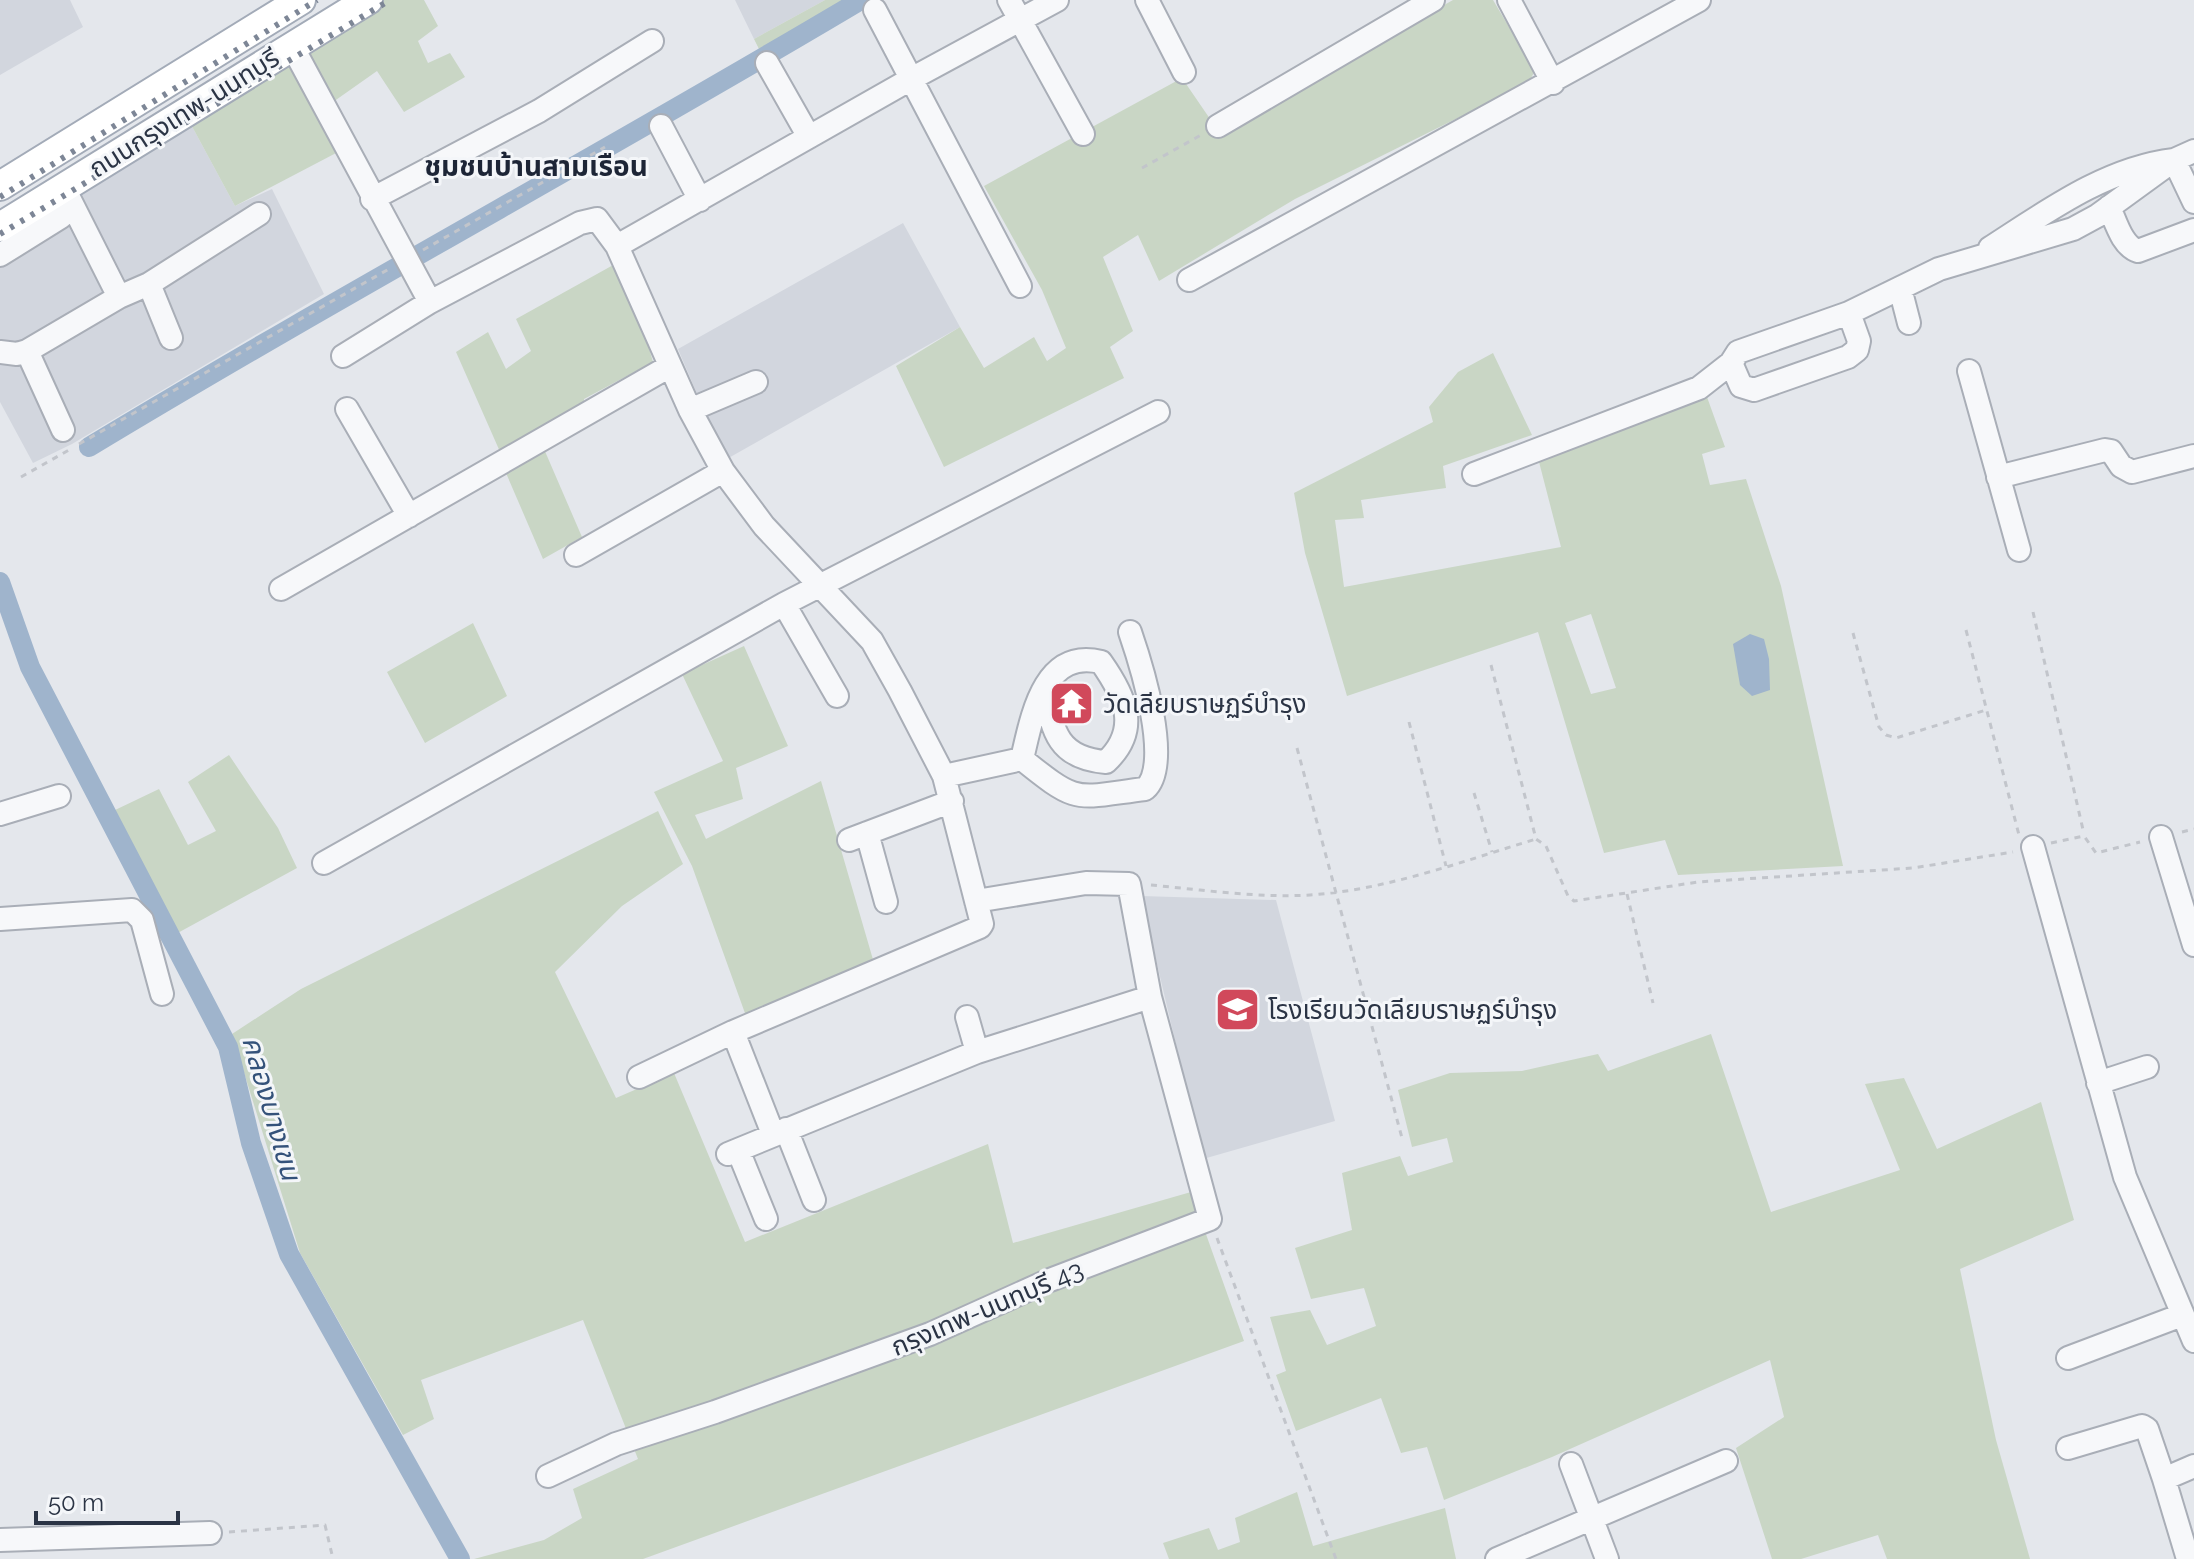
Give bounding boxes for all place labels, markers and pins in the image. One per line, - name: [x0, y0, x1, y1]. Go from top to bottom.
- temple icon: วัดเลียบราษฏร์บำรุง: [1048, 680, 1096, 728]
- place label: วัดเลียบราษฏร์บำรุง: [1103, 689, 1306, 720]
- school or university icon: โรงเรียนวัดเลียบราษฏร์บำรุง: [1213, 986, 1261, 1034]
- place label: โรงเรียนวัดเลียบราษฏร์บำรุง: [1268, 995, 1557, 1026]

